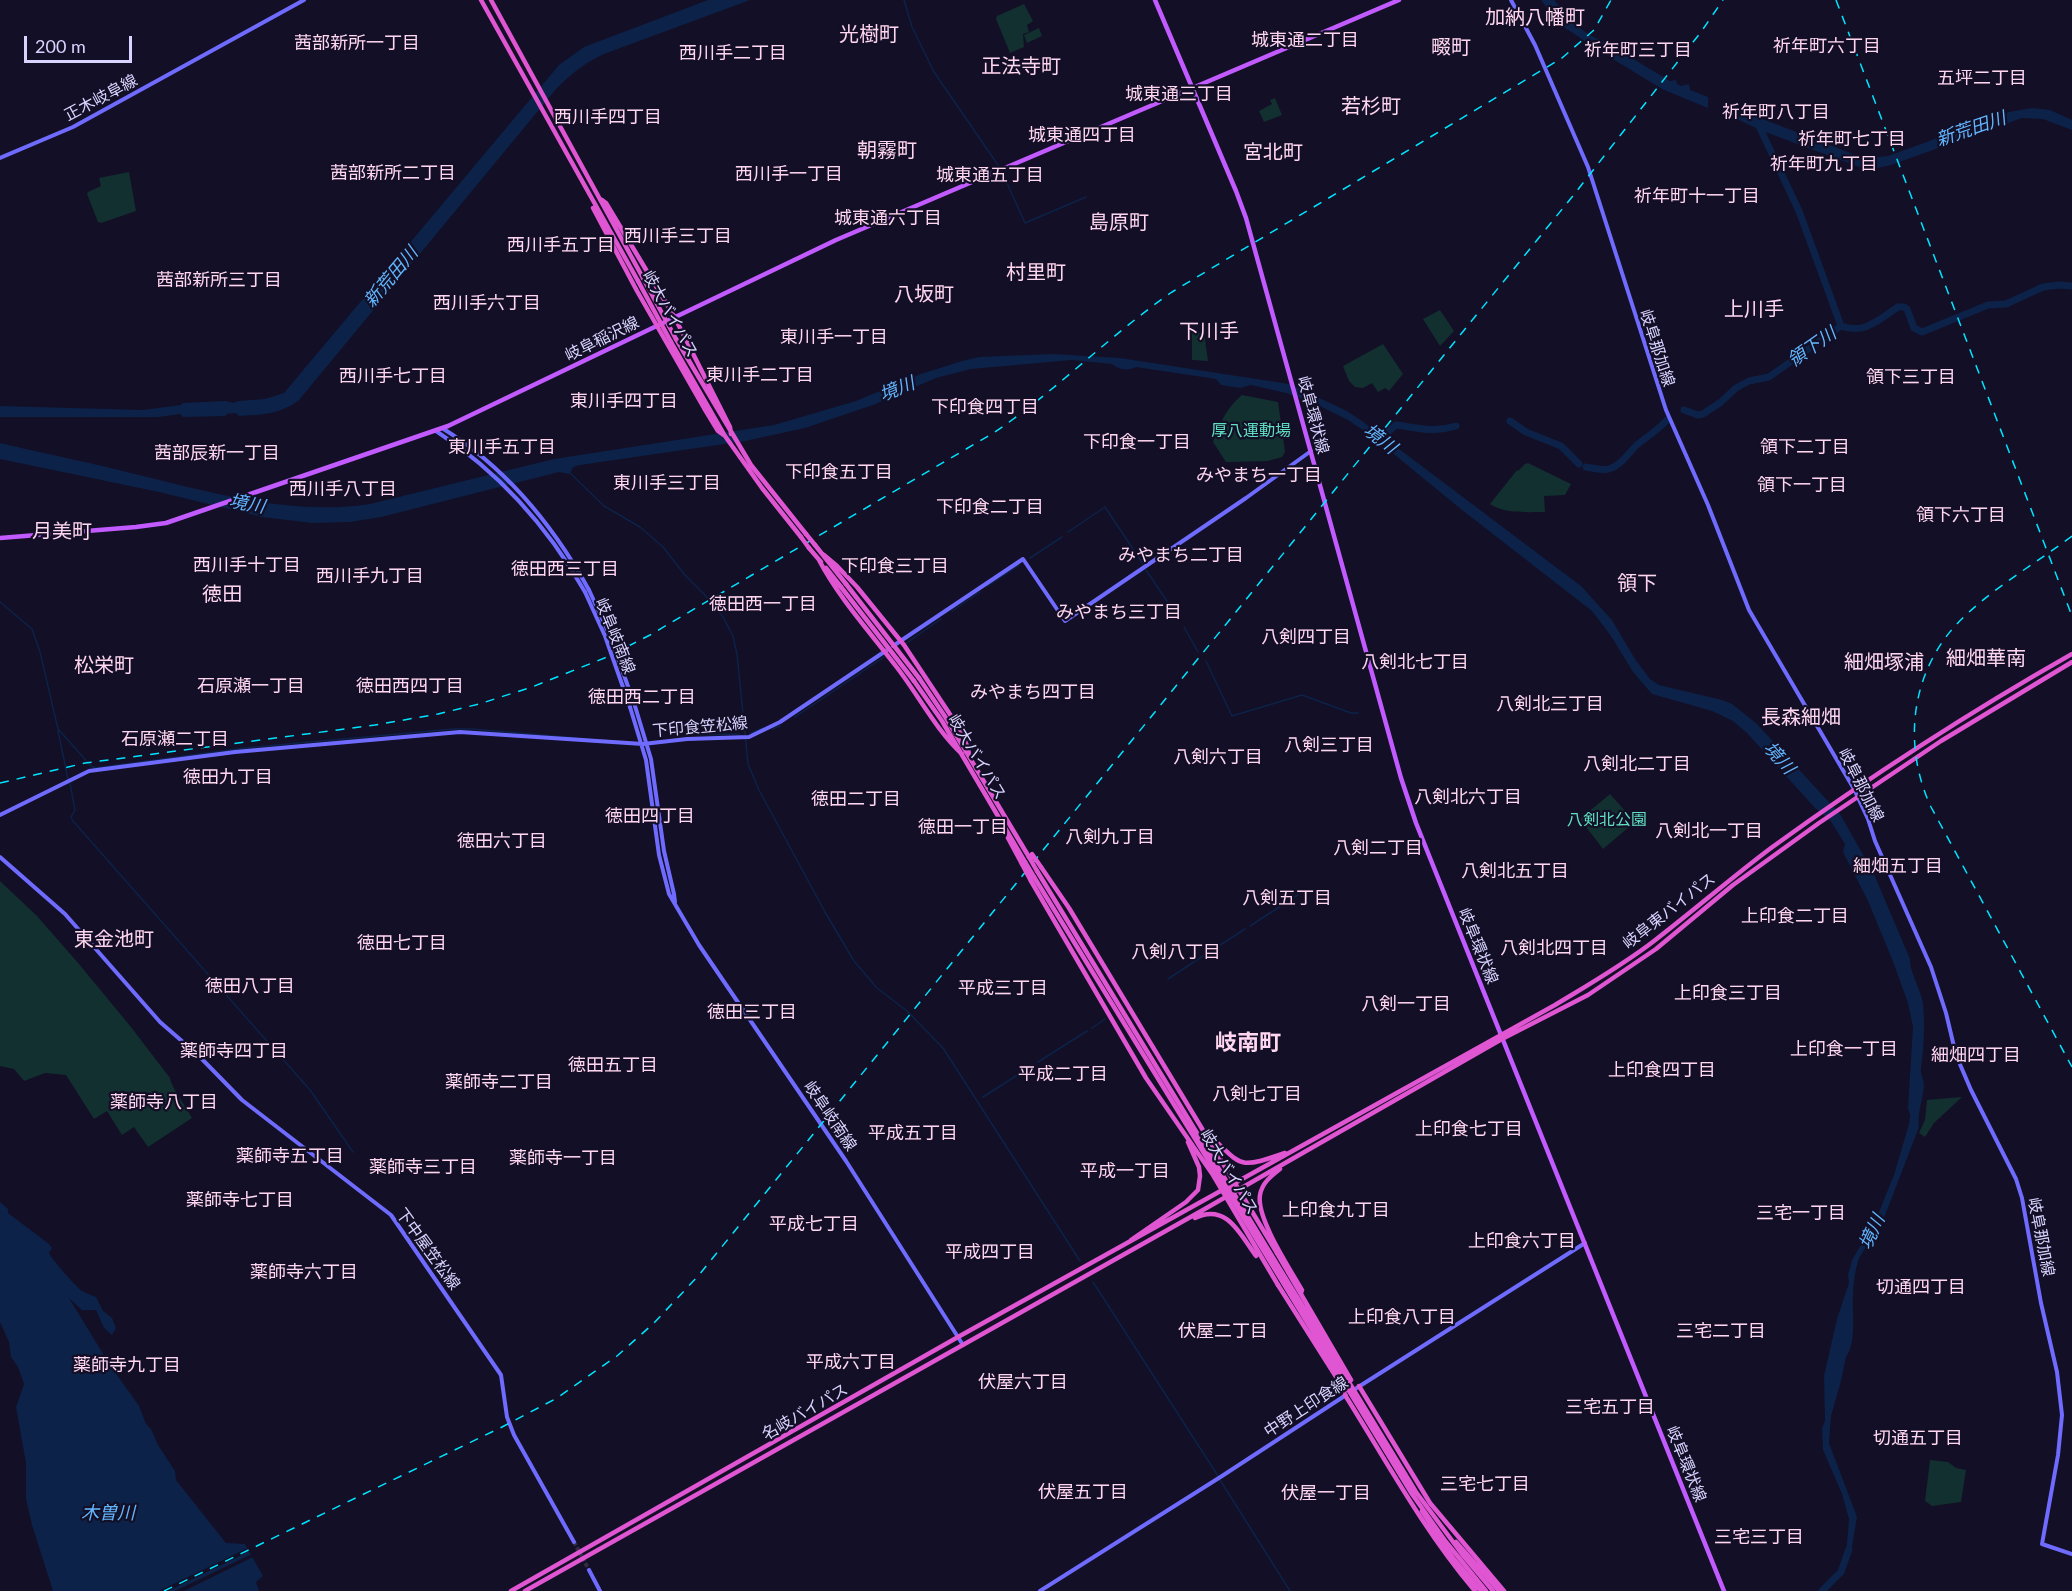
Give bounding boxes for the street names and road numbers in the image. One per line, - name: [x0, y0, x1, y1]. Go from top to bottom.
- street label: 正木岐阜線: [61, 71, 141, 125]
- street label: 岐大バイパス: [638, 267, 702, 361]
- street label: 岐阜那加線: [1636, 307, 1678, 389]
- street label: 岐阜稲沢線: [562, 313, 642, 365]
- street label: 岐阜環状線: [1293, 374, 1333, 456]
- street label: 岐阜岐南線: [591, 595, 639, 677]
- street label: 岐大バイパス: [944, 711, 1010, 803]
- street label: 下印食笠松線: [651, 713, 749, 741]
- street label: 岐阜那加線: [1834, 745, 1888, 825]
- street label: 岐阜東バイパス: [1619, 869, 1719, 953]
- street label: 岐阜環状線: [1454, 905, 1502, 987]
- street label: 岐阜岐南線: [800, 1077, 860, 1155]
- street label: 岐大バイパス: [1196, 1126, 1262, 1218]
- street label: 岐阜那加線: [2024, 1196, 2058, 1278]
- street label: 下中屋笠松線: [392, 1205, 464, 1293]
- street label: 中野上印食線: [1261, 1373, 1351, 1441]
- street label: 名岐バイパス: [759, 1380, 851, 1444]
- street label: 岐阜環状線: [1662, 1423, 1710, 1505]

